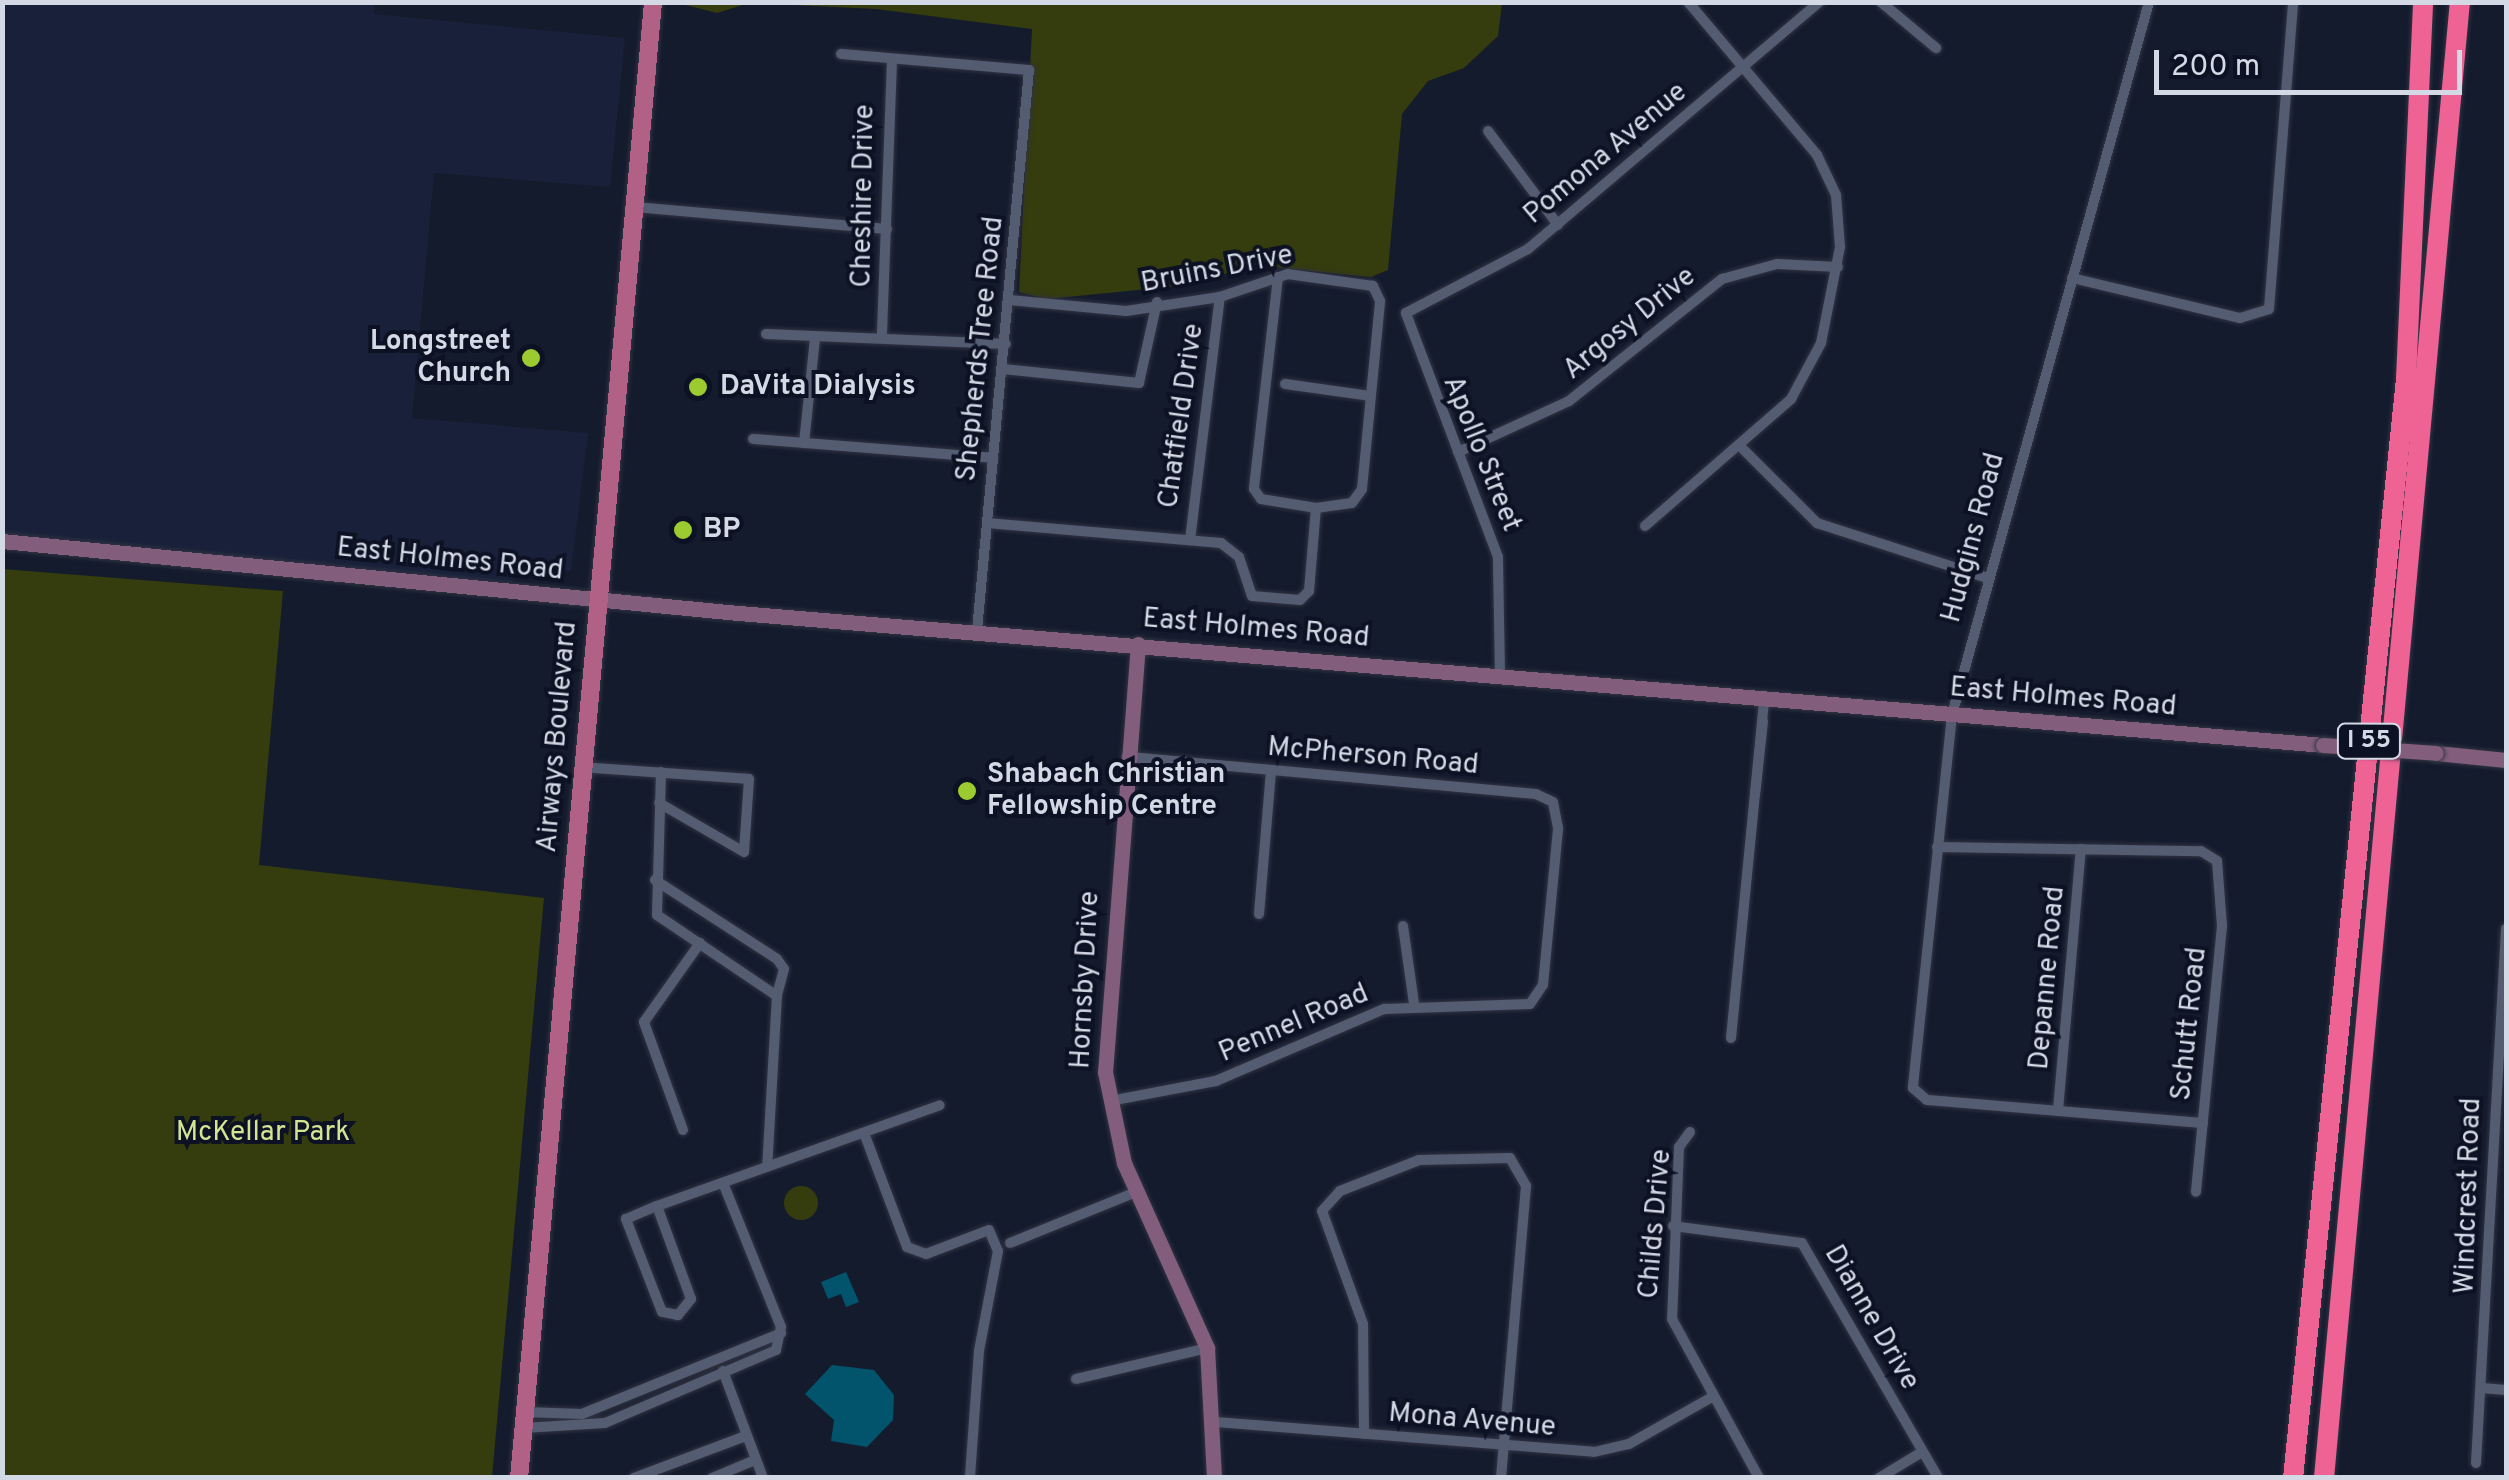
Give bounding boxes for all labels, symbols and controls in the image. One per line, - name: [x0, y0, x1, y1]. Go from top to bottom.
- scale bar: [2159, 30, 2466, 92]
- text: 200 m: [2171, 49, 2260, 86]
- street label: Pomona Avenue: [1517, 76, 1695, 232]
- street label: Cheshire Drive: [846, 104, 882, 288]
- street label: Shepherds Tree Road: [950, 214, 1012, 484]
- street label: Bruins Drive: [1138, 239, 1296, 301]
- street label: Argosy Drive: [1557, 260, 1703, 388]
- street label: Chatfield Drive: [1152, 321, 1212, 511]
- place label: Longstreet Church: [370, 325, 511, 391]
- marker: Longstreet Church: [520, 347, 542, 369]
- place label: DaVita Dialysis: [720, 370, 916, 404]
- street label: Apollo Street: [1435, 371, 1527, 537]
- marker: DaVita Dialysis: [685, 374, 711, 400]
- street label: Hudgins Road: [1935, 450, 2013, 626]
- place label: BP: [703, 513, 740, 547]
- marker: BP: [672, 519, 694, 541]
- street label: East Holmes Road: [335, 531, 565, 589]
- street label: East Holmes Road: [1141, 602, 1371, 656]
- street label: Airways Boulevard: [531, 620, 585, 854]
- street label: East Holmes Road: [1948, 671, 2178, 725]
- road number: I 55: [2336, 721, 2402, 761]
- street label: McPherson Road: [1266, 731, 1480, 783]
- place label: Shabach Christian Fellowship Centre: [987, 758, 1225, 824]
- marker: Shabach Christian Fellowship Centre: [956, 780, 978, 802]
- street label: Depanne Road: [2023, 885, 2073, 1071]
- street label: Hornsby Drive: [1065, 890, 1107, 1070]
- street label: Schutt Road: [2165, 946, 2215, 1102]
- street label: Pennel Road: [1214, 977, 1374, 1071]
- street label: Windcrest Road: [2449, 1097, 2489, 1295]
- park label: McKellar Park: [176, 1116, 350, 1150]
- street label: Childs Drive: [1633, 1148, 1679, 1300]
- street label: Dianne Drive: [1816, 1240, 1926, 1396]
- street label: Mona Avenue: [1386, 1397, 1558, 1445]

